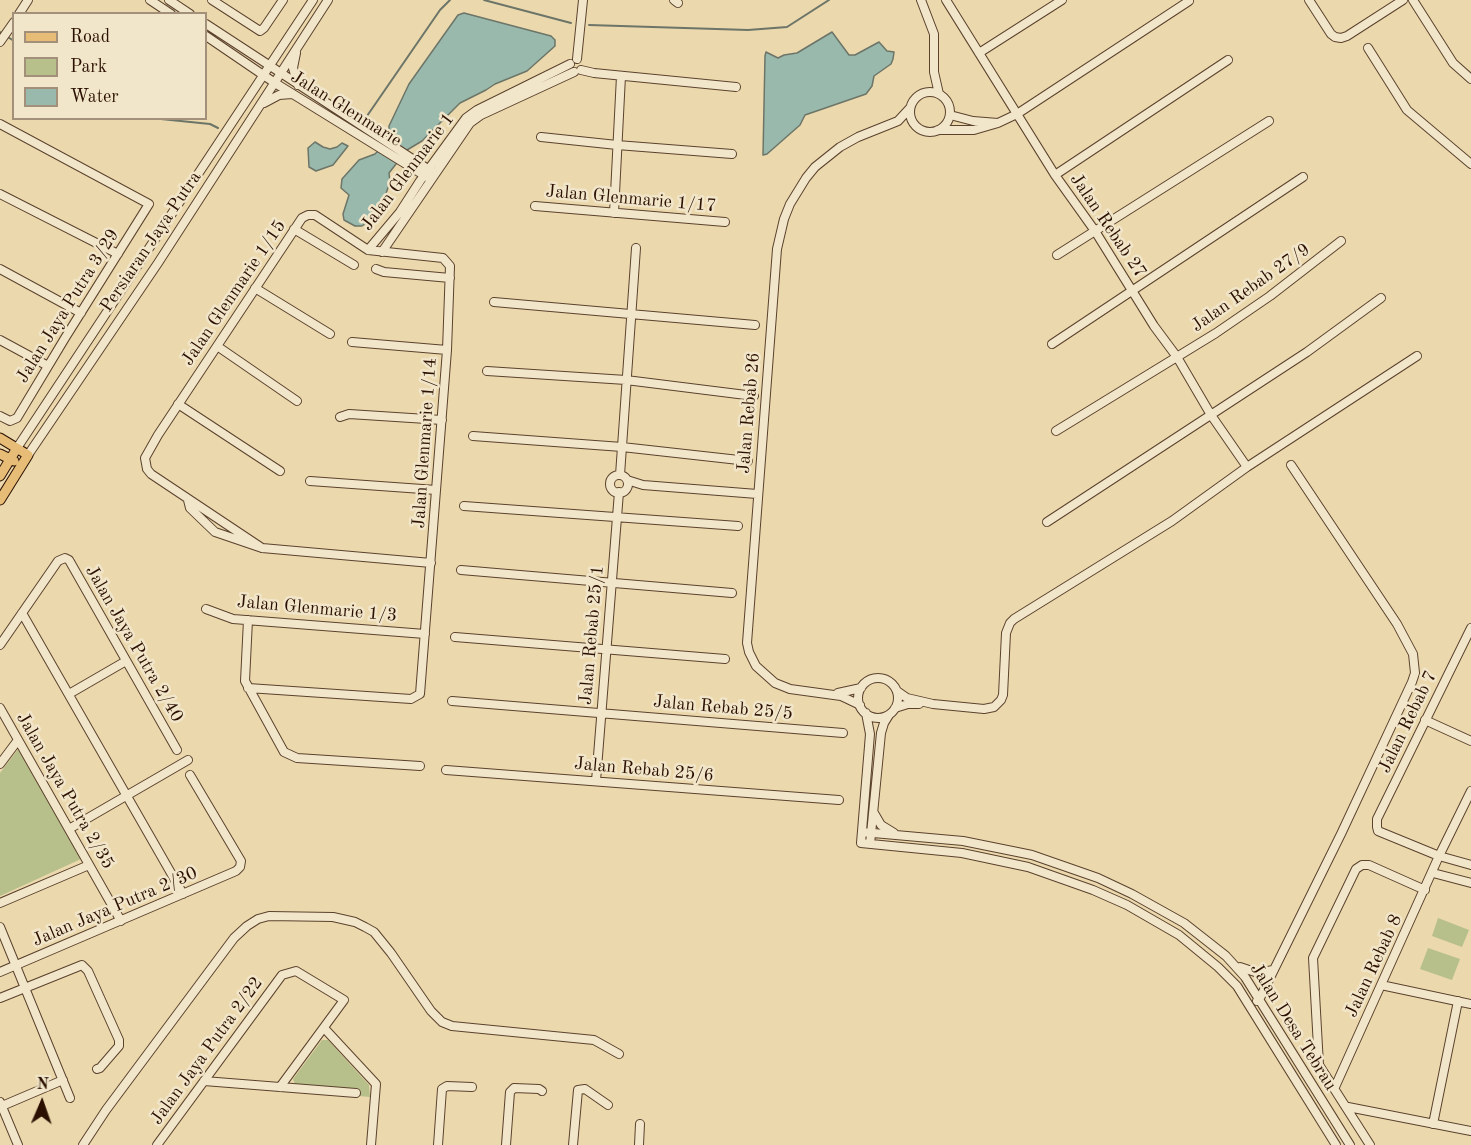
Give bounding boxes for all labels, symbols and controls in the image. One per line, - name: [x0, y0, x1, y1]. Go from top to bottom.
- legend: [12, 12, 207, 120]
- text: Road: [70, 28, 110, 46]
- text: Park: [70, 58, 107, 76]
- street label: Jalan Glenmarie: [287, 66, 405, 152]
- text: Water: [70, 88, 119, 106]
- street label: Jalan Glenmarie 1: [357, 109, 459, 235]
- street label: Persiaran Jaya Putra: [96, 167, 206, 317]
- street label: Jalan Rebab 27: [1065, 170, 1151, 282]
- street label: Jalan Glenmarie 1/17: [545, 181, 717, 217]
- street label: Jalan Glenmarie 1/15: [177, 216, 291, 370]
- street label: Jalan Jaya Putra 3/29: [12, 225, 124, 387]
- street label: Jalan Rebab 27/9: [1187, 239, 1315, 337]
- street label: Jalan Rebab 26: [733, 352, 765, 474]
- street label: Jalan Glenmarie 1/14: [408, 357, 442, 529]
- street label: Jalan Jaya Putra 2/40: [80, 562, 188, 726]
- street label: Jalan Rebab 25/1: [575, 564, 609, 706]
- street label: Jalan Glenmarie 1/3: [236, 591, 398, 627]
- street label: Jalan Rebab 7: [1374, 667, 1442, 777]
- street label: Jalan Rebab 25/5: [652, 691, 794, 725]
- street label: Jalan Jaya Putra 2/35: [11, 709, 119, 873]
- street label: Jalan Rebab 25/6: [573, 753, 715, 787]
- street label: Jalan Jaya Putra 2/30: [29, 862, 201, 952]
- street label: Jalan Rebab 8: [1341, 911, 1407, 1021]
- street label: Jalan Desa Tebrau: [1245, 959, 1341, 1095]
- street label: Jalan Jaya Putra 2/22: [146, 973, 268, 1129]
- north arrow: [12, 1073, 72, 1133]
- text: N: [36, 1077, 49, 1093]

